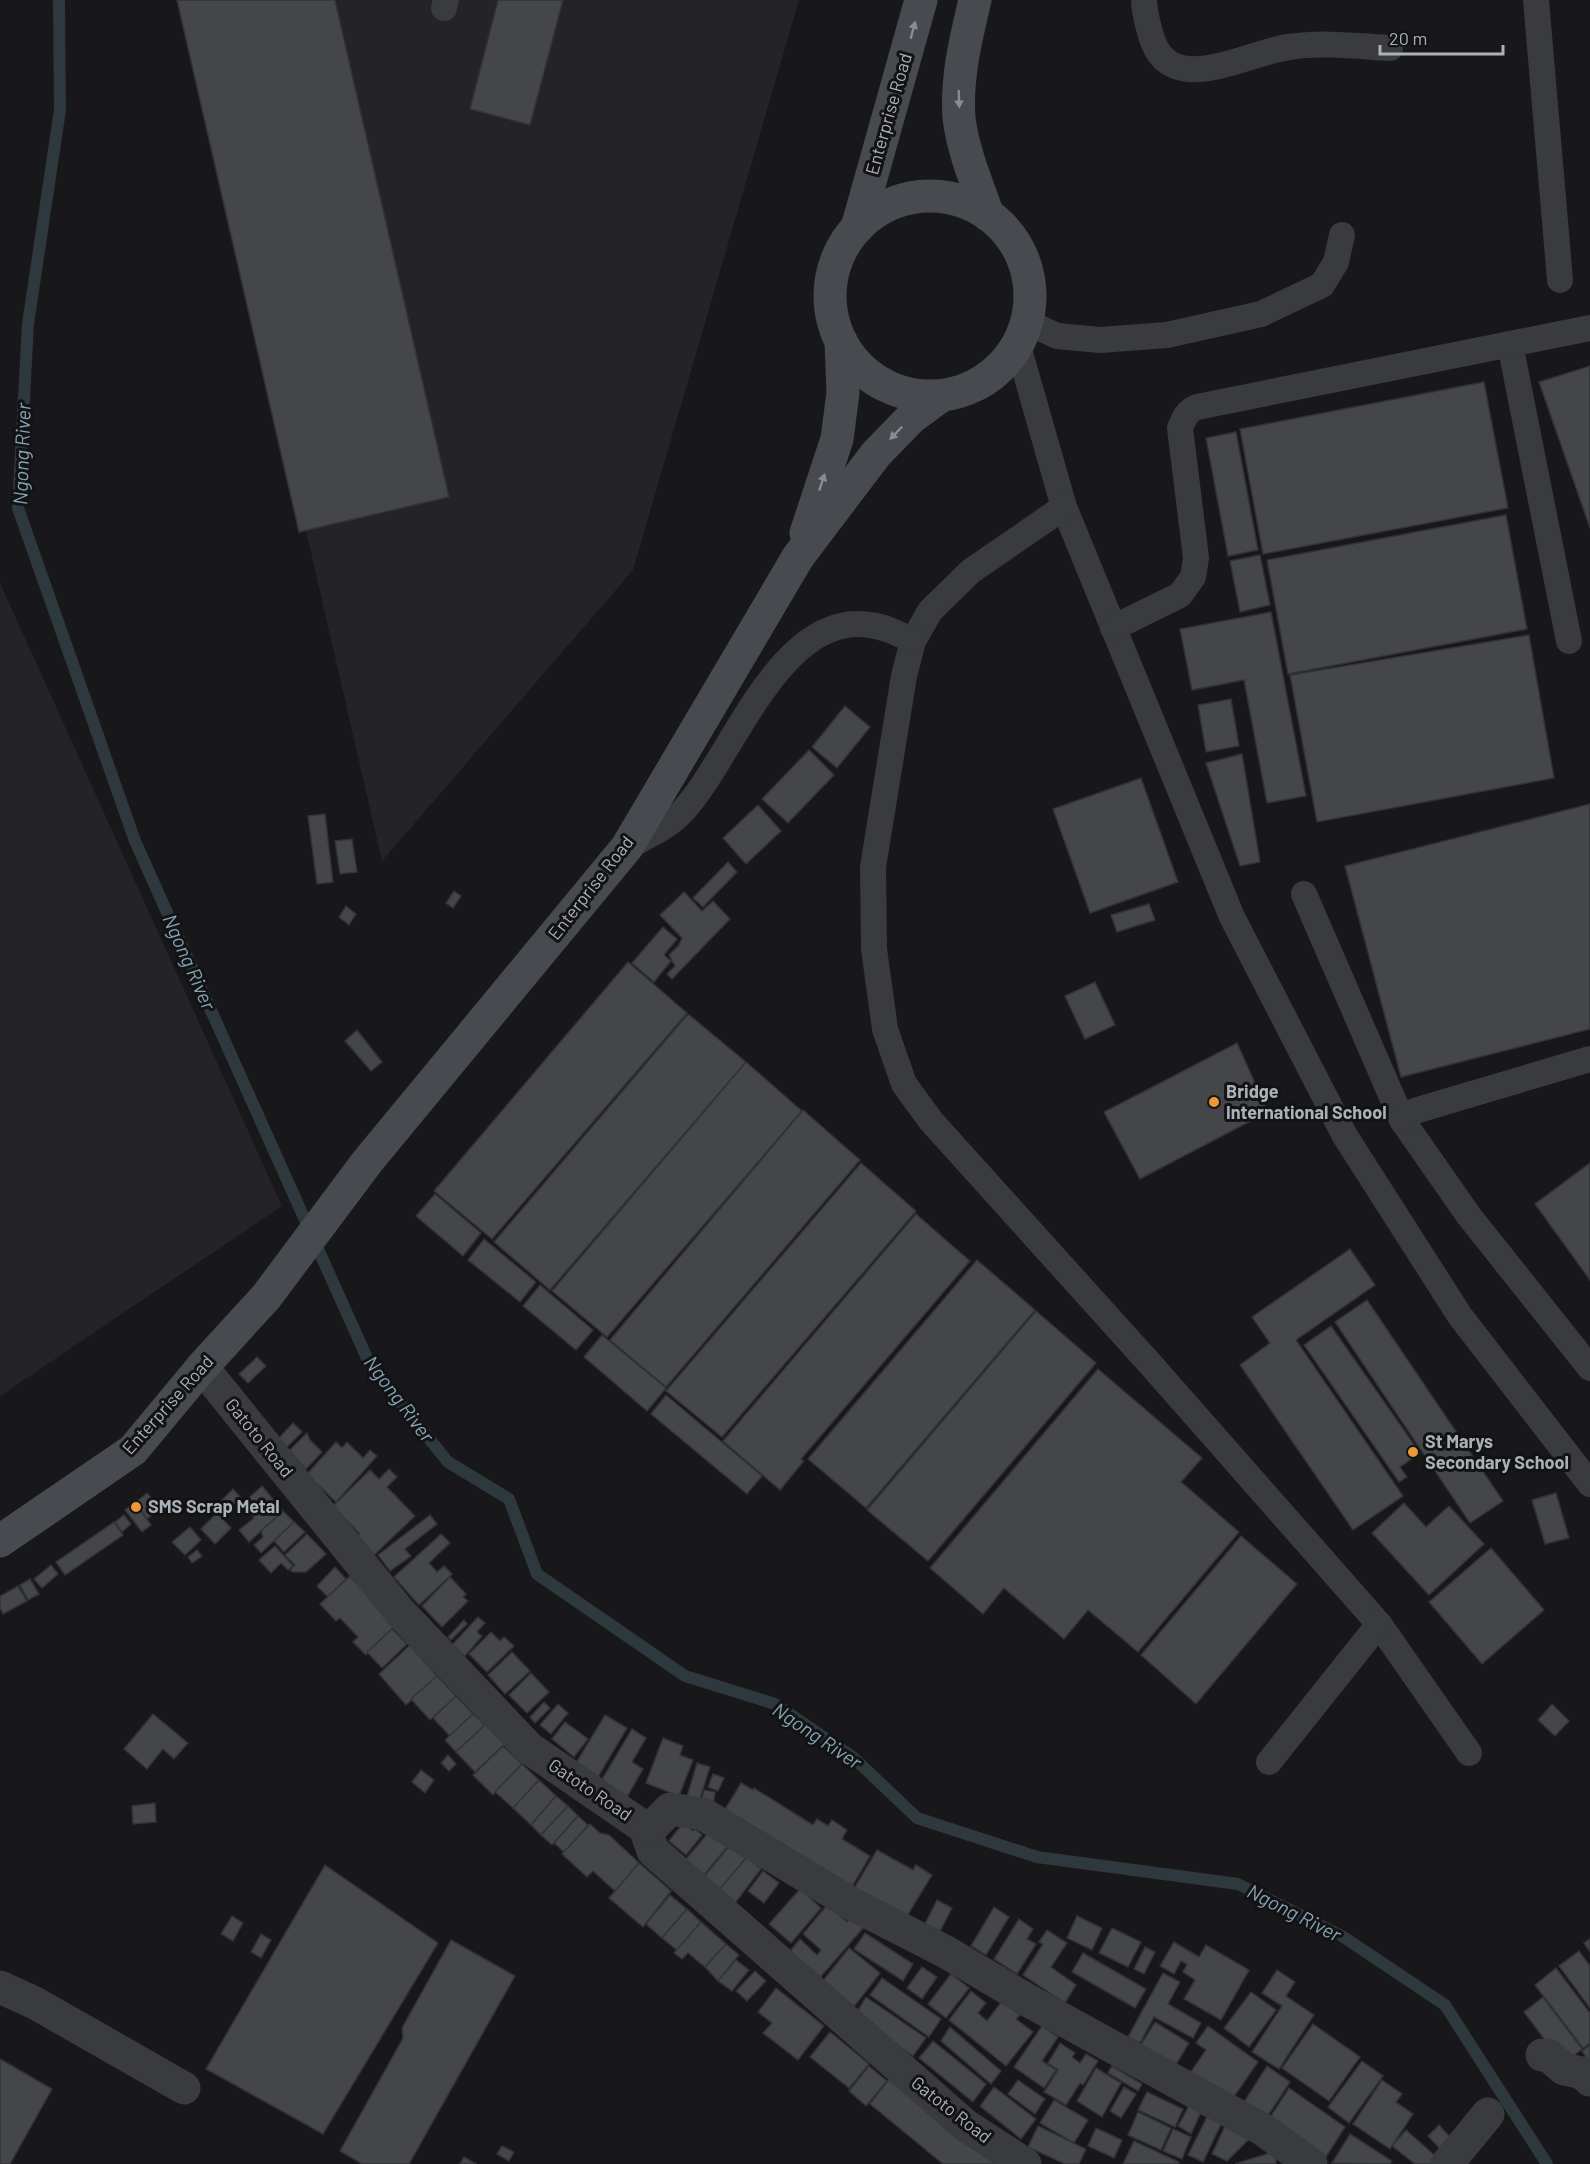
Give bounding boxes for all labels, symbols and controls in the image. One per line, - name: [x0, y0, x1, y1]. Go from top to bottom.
- scale bar: [1380, 18, 1503, 56]
- one-way arrow: [908, 21, 918, 39]
- text: 20 m: [1389, 27, 1427, 49]
- street label: Enterprise Road: [860, 50, 916, 177]
- one-way arrow: [954, 89, 964, 108]
- water label: Ngong River: [7, 402, 35, 505]
- one-way arrow: [889, 426, 903, 441]
- one-way arrow: [818, 473, 828, 491]
- street label: Enterprise Road: [543, 831, 638, 944]
- water label: Ngong River: [158, 910, 222, 1014]
- place label: Bridge International School: [1226, 1080, 1387, 1123]
- marker: Bridge International School: [1207, 1095, 1221, 1109]
- street label: Enterprise Road: [117, 1350, 218, 1458]
- water label: Ngong River: [360, 1350, 441, 1447]
- street label: Gatoto Road: [221, 1393, 298, 1481]
- place label: St Marys Secondary School: [1425, 1430, 1569, 1473]
- marker: St Marys Secondary School: [1406, 1445, 1420, 1459]
- place label: SMS Scrap Metal: [148, 1495, 280, 1517]
- marker: SMS Scrap Metal: [129, 1500, 143, 1514]
- water label: Ngong River: [769, 1697, 867, 1774]
- street label: Gatoto Road: [545, 1753, 636, 1825]
- water label: Ngong River: [1244, 1878, 1346, 1946]
- street label: Gatoto Road: [907, 2071, 996, 2147]

